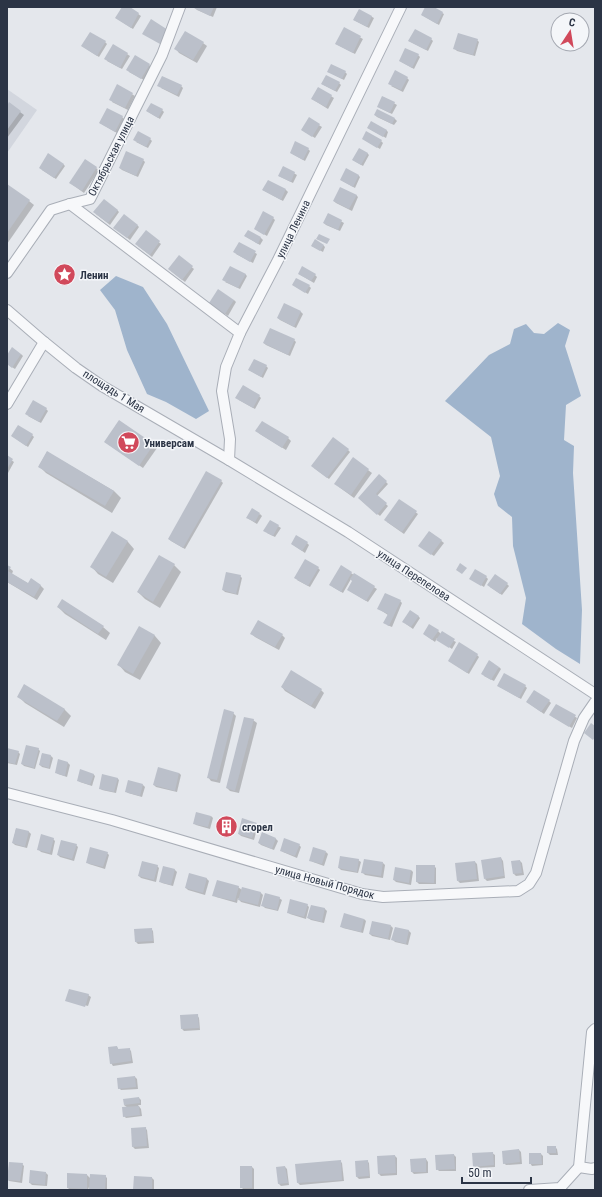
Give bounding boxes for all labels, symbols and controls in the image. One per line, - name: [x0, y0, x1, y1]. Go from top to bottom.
- north arrow: [550, 12, 590, 52]
- text: С: [568, 16, 576, 30]
- street label: Октябрьская улица: [86, 114, 137, 198]
- street label: улица Ленина: [274, 198, 313, 260]
- place icon: Ленин: [52, 262, 78, 288]
- place label: Ленин: [80, 269, 109, 282]
- street label: площадь 1 Мая: [80, 367, 147, 416]
- supermarket icon: Универсам: [116, 430, 142, 456]
- place label: Универсам: [144, 437, 194, 450]
- street label: улица Перепелова: [375, 547, 453, 604]
- building icon: сгорел: [214, 814, 240, 840]
- place label: сгорел: [242, 821, 273, 834]
- street label: улица Новый Порядок: [274, 863, 377, 902]
- scale bar: [462, 1159, 531, 1185]
- text: 50 m: [468, 1166, 492, 1180]

